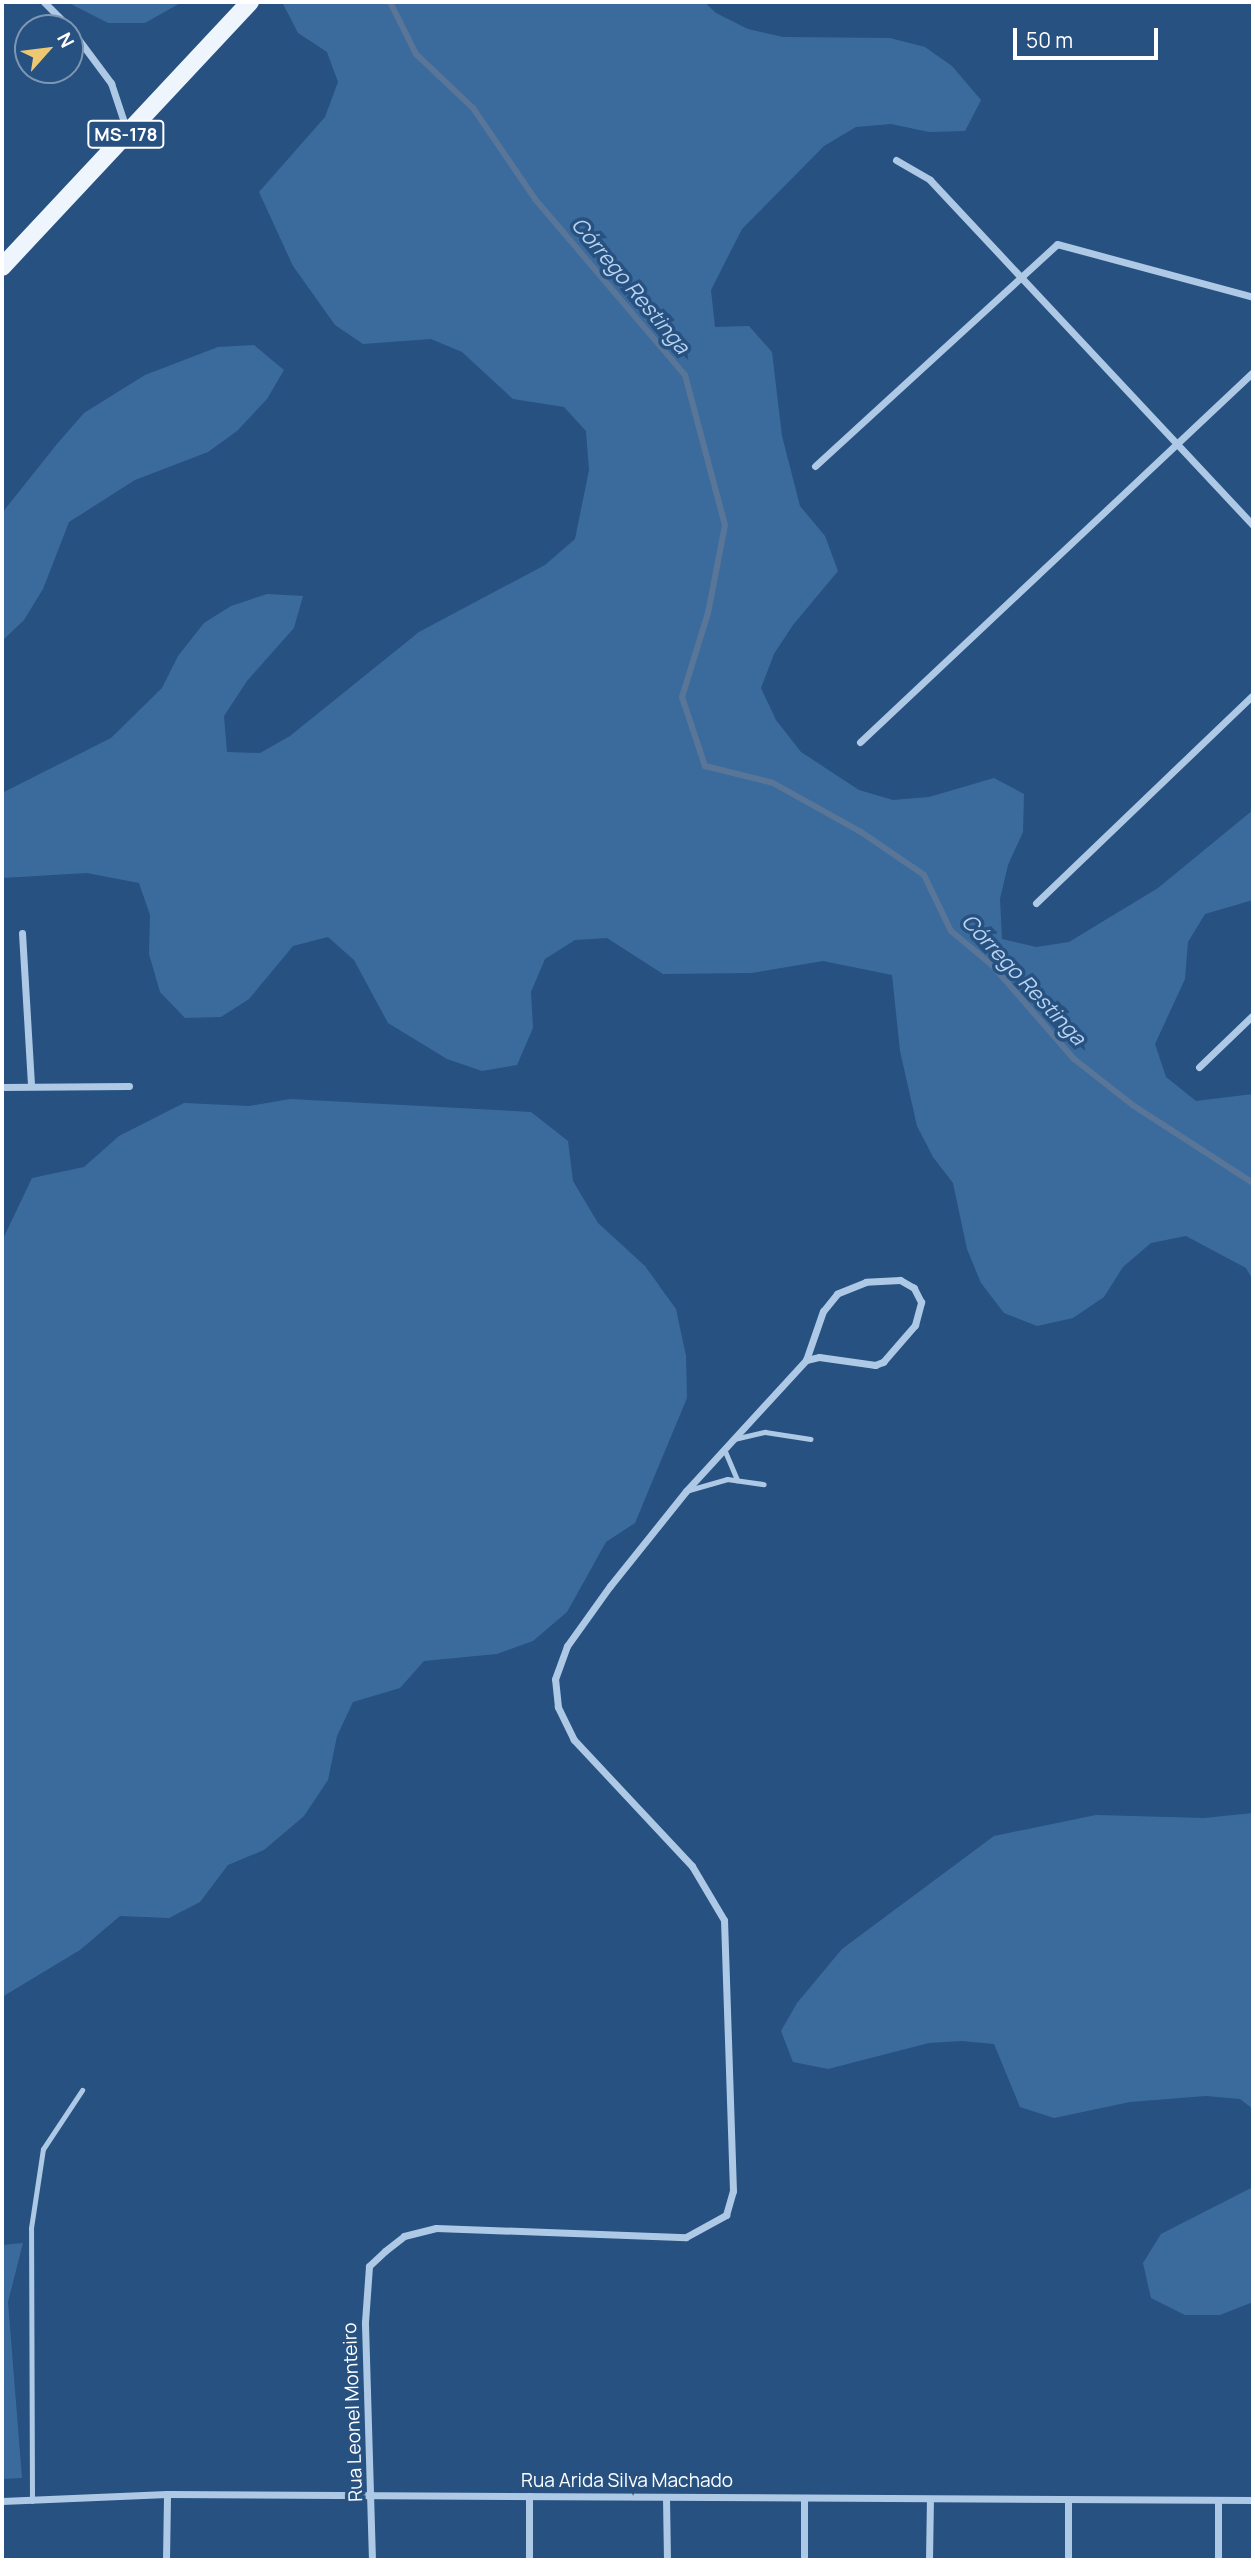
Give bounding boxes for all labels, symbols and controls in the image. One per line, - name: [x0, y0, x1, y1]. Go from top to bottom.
- north arrow: [14, 14, 84, 84]
- scale bar: [1017, 14, 1162, 58]
- text: 50 m: [1026, 26, 1073, 54]
- text: N: [51, 28, 80, 52]
- road number: MS-178: [86, 119, 166, 148]
- water label: Córrego Restinga: [567, 212, 695, 358]
- water label: Córrego Restinga: [957, 908, 1091, 1050]
- street label: Rua Leonel Monteiro: [338, 2322, 368, 2502]
- street label: Rua Arida Silva Machado: [521, 2470, 733, 2492]

